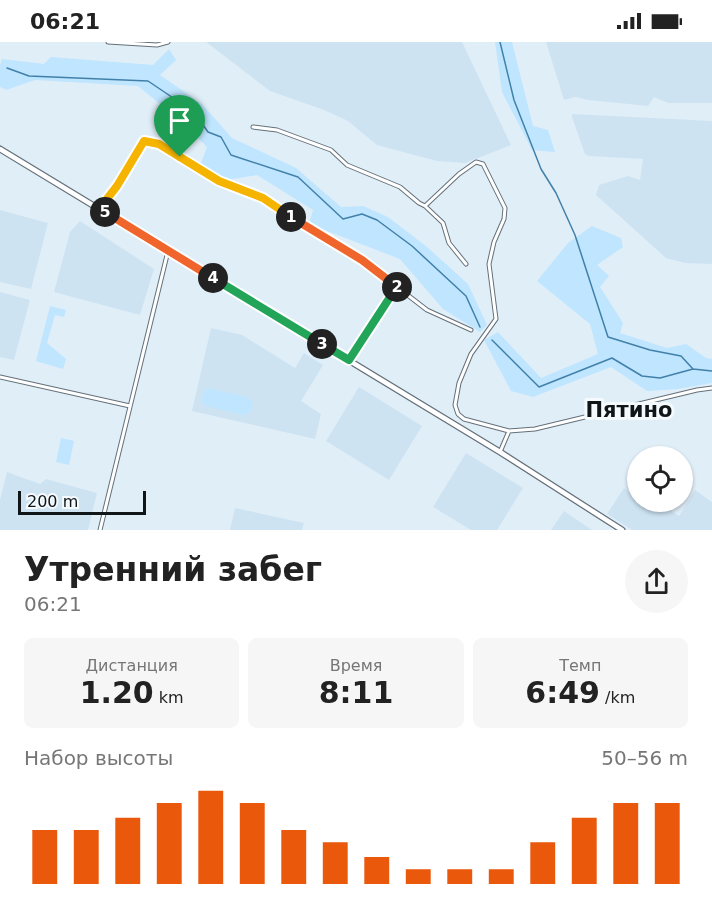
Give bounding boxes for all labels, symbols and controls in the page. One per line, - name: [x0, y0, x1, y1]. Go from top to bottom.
- text: 06:21: [30, 9, 100, 34]
- pin: [154, 95, 205, 157]
- icon: arrive: [163, 104, 196, 137]
- pin: 5: [90, 197, 120, 227]
- text: 5: [99, 202, 111, 221]
- pin: 1: [276, 202, 306, 232]
- text: 1: [285, 207, 297, 226]
- pin: 4: [198, 263, 228, 293]
- text: 4: [207, 268, 219, 287]
- pin: 2: [382, 272, 412, 302]
- text: 2: [391, 277, 403, 296]
- pin: 3: [307, 329, 337, 359]
- text: 3: [316, 334, 328, 353]
- district label: Пятино: [586, 398, 672, 422]
- map controls: [627, 446, 693, 512]
- button: locate: [627, 446, 693, 512]
- scale bar: [18, 488, 146, 516]
- text: 200 m: [27, 492, 78, 511]
- text: Утренний забег: [24, 550, 322, 589]
- button: share: [625, 550, 688, 613]
- text: 06:21: [24, 592, 82, 616]
- text: Дистанция: [86, 656, 178, 675]
- text: Время: [330, 656, 382, 675]
- text: Темп: [559, 656, 601, 675]
- text: 1.20: [80, 675, 154, 710]
- text: 8:11: [319, 675, 393, 710]
- text: 6:49: [525, 675, 600, 710]
- text: km: [154, 688, 184, 707]
- text: /km: [600, 688, 635, 707]
- text: Набор высоты: [24, 746, 173, 770]
- text: 50–56 m: [601, 746, 688, 770]

